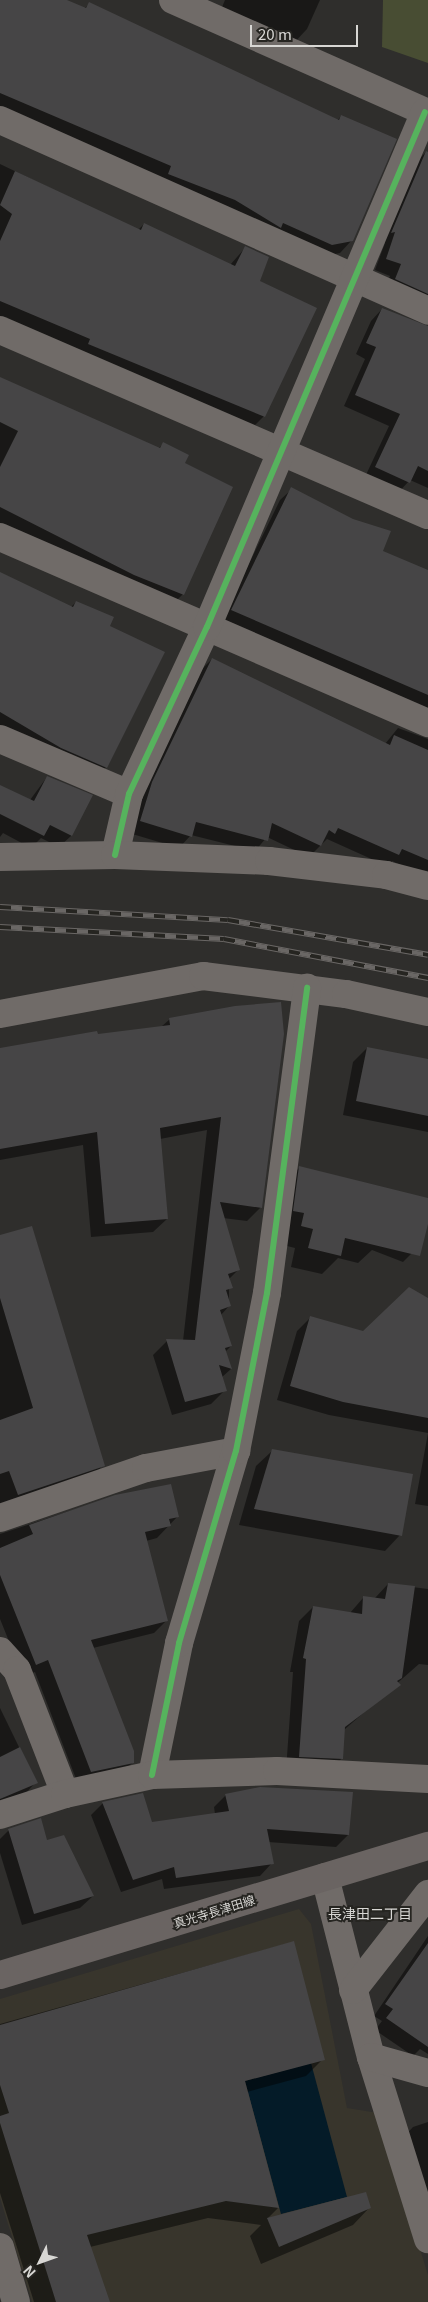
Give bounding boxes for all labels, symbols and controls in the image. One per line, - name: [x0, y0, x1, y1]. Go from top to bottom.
- scale bar: [253, 15, 360, 47]
- text: 20 m: [258, 23, 292, 44]
- street label: 真光寺長津田線: [172, 1892, 256, 1930]
- district label: 長津田二丁目: [328, 1905, 412, 1921]
- north arrow: [15, 2237, 65, 2287]
- text: N: [18, 2261, 40, 2283]

